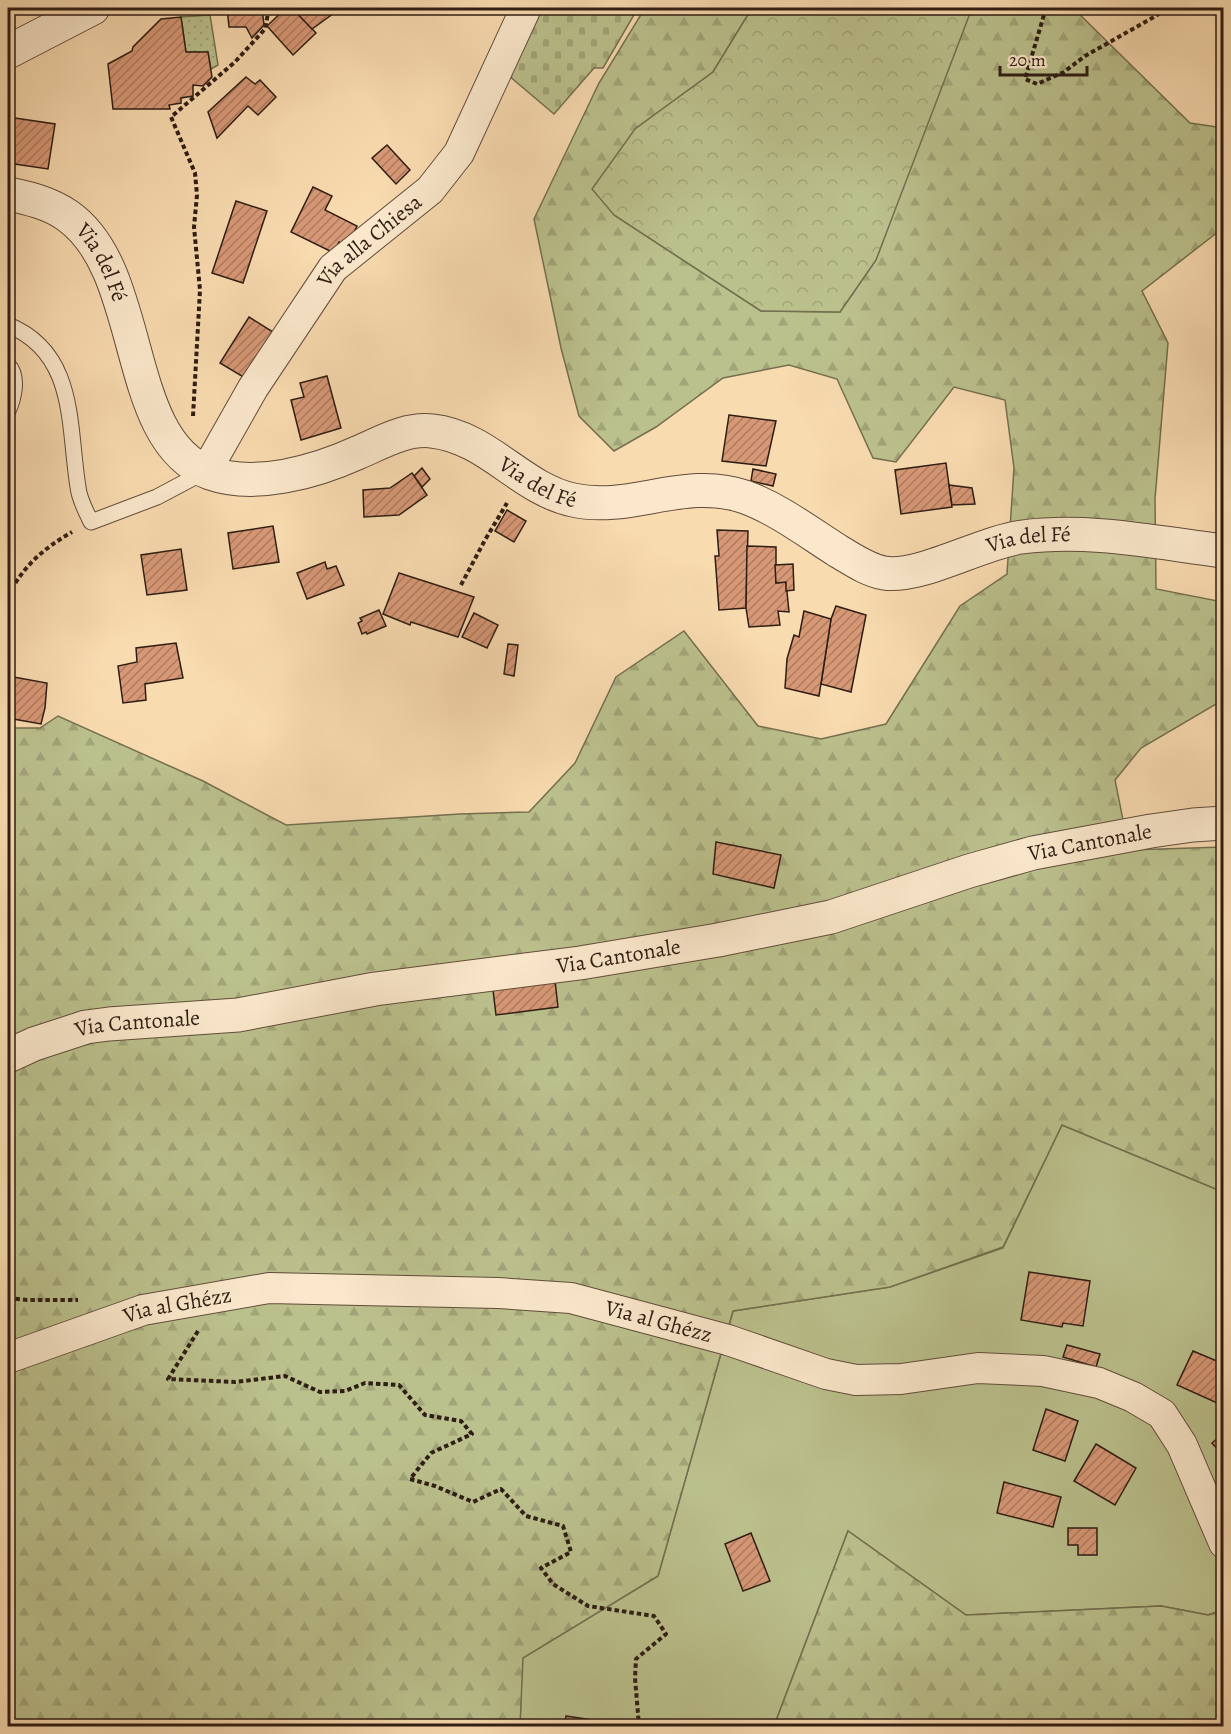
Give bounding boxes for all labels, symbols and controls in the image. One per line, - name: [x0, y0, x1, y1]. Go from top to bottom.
- scale bar: [1000, 39, 1087, 77]
- text: 20 m: [1009, 48, 1046, 72]
- street label: Via alla Chiesa: [309, 187, 429, 293]
- street label: Via del Fé: [69, 216, 134, 305]
- street label: Via del Fé: [492, 449, 579, 515]
- street label: Via del Fé: [981, 519, 1071, 561]
- street label: Via Cantonale: [1025, 816, 1154, 869]
- street label: Via Cantonale: [554, 931, 683, 981]
- street label: Via Cantonale: [70, 1003, 201, 1045]
- street label: Via al Ghézz: [118, 1280, 234, 1331]
- street label: Via al Ghézz: [601, 1292, 715, 1350]

